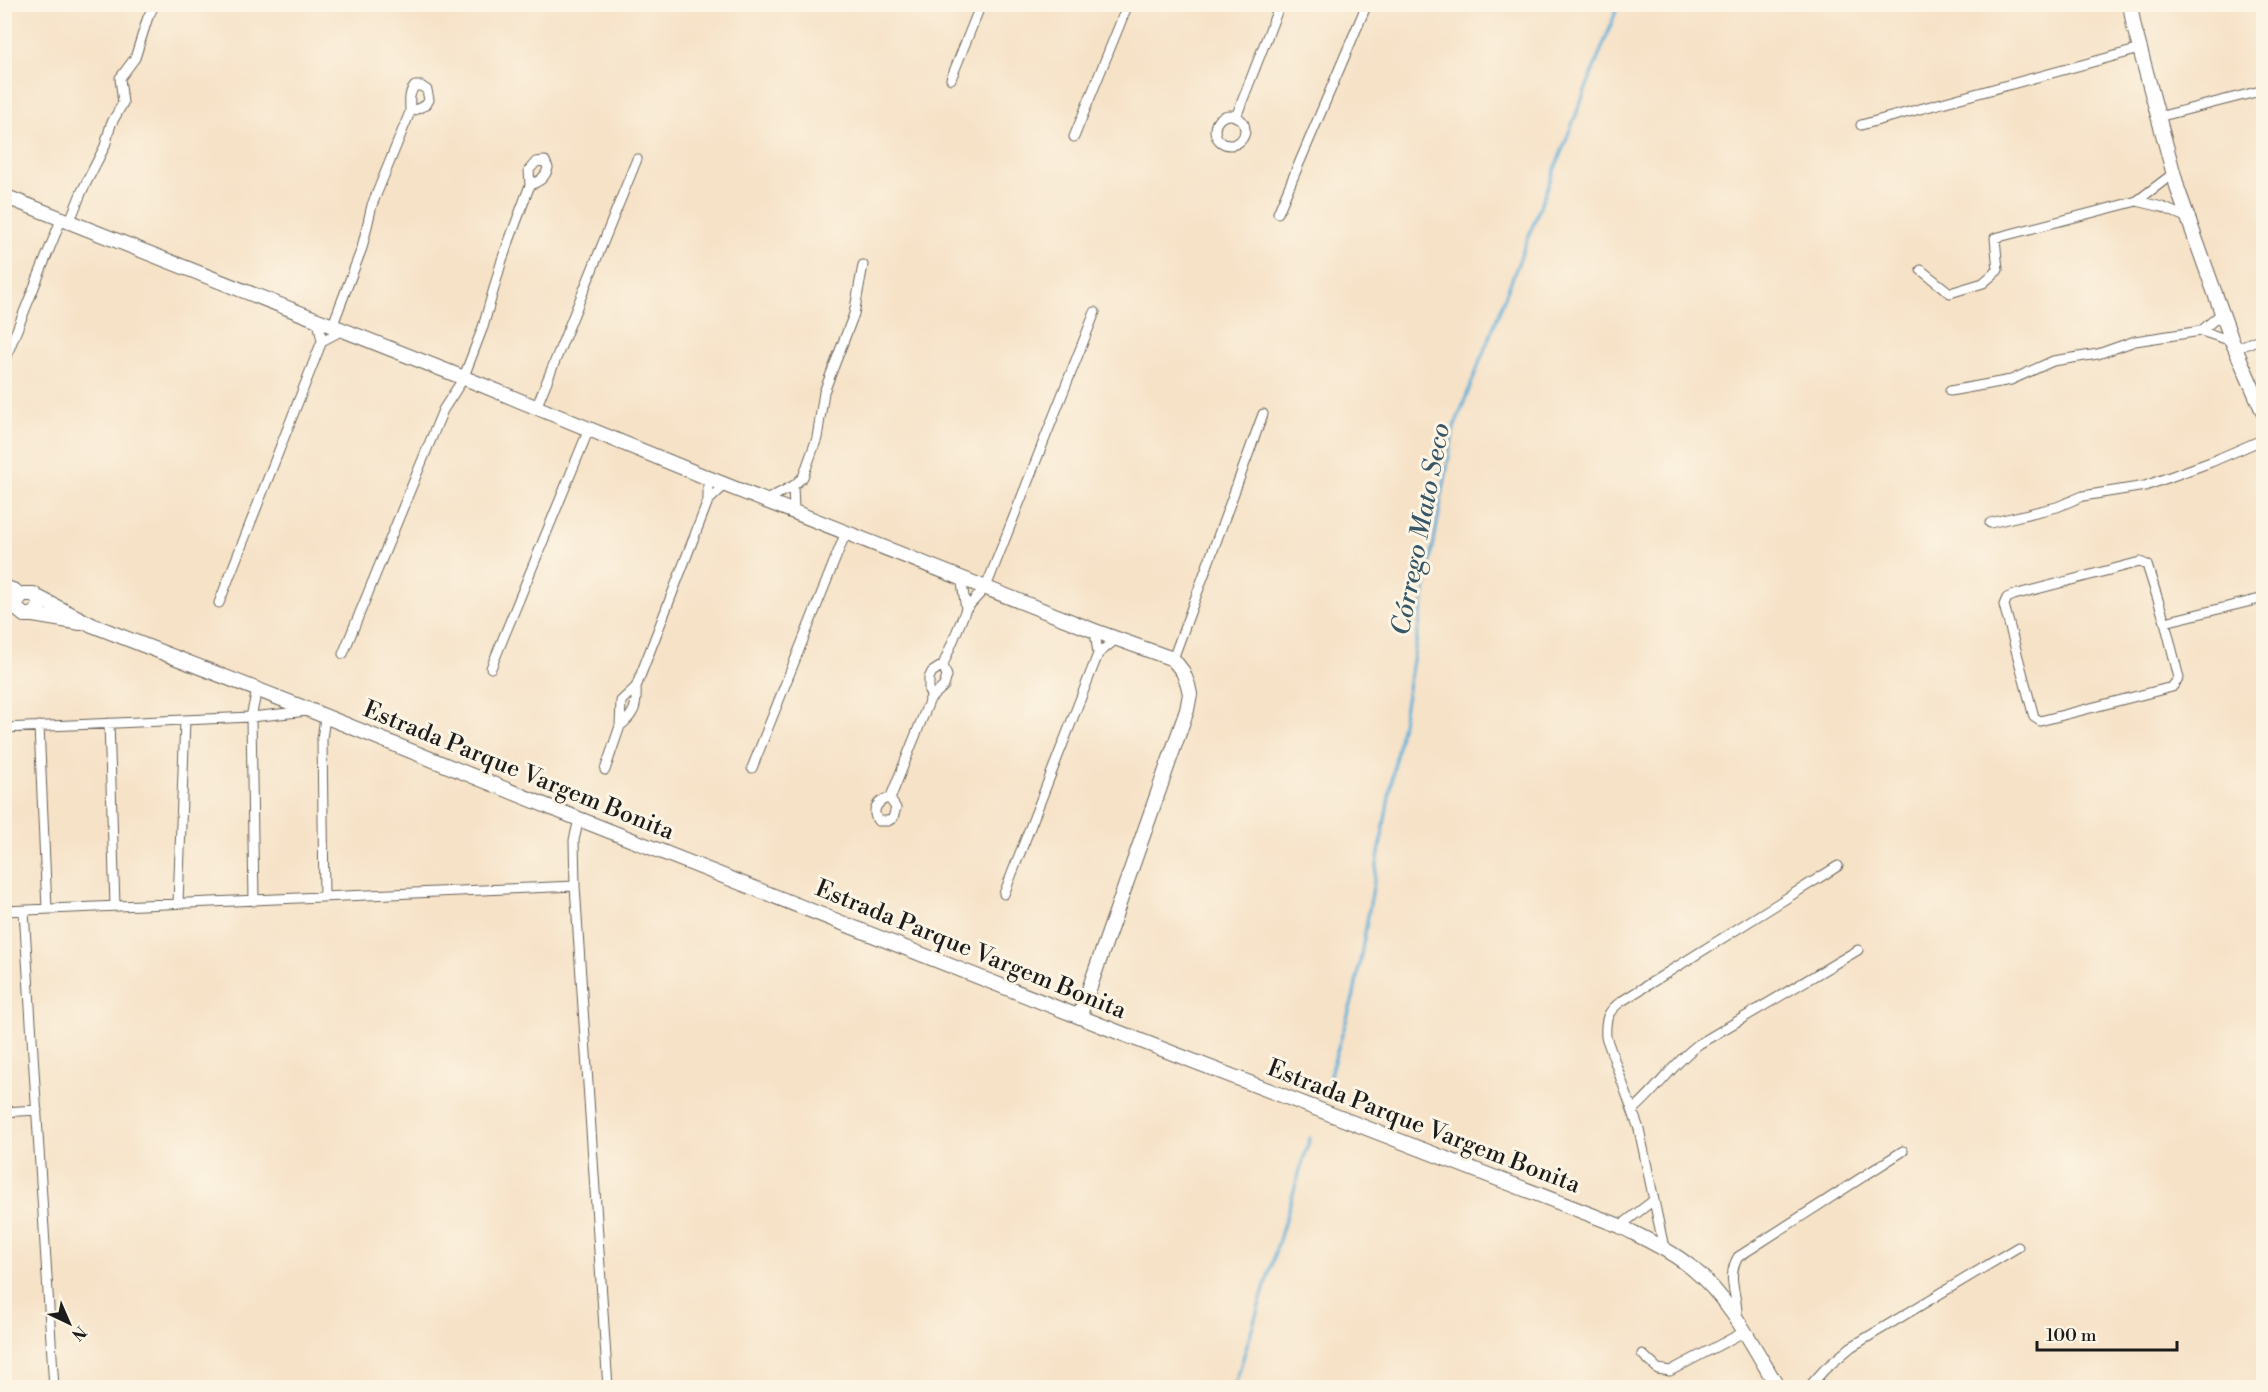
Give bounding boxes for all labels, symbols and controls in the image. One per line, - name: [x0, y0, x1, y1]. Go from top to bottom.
- water label: Córrego Mato Seco: [1385, 420, 1457, 638]
- street label: Estrada Parque Vargem Bonita: [359, 695, 679, 848]
- street label: Estrada Parque Vargem Bonita: [811, 874, 1131, 1027]
- street label: Estrada Parque Vargem Bonita: [1263, 1053, 1585, 1201]
- north arrow: [39, 1293, 99, 1353]
- scale bar: [2037, 1314, 2176, 1352]
- text: N: [67, 1321, 90, 1345]
- text: 100 m: [2046, 1324, 2097, 1347]

